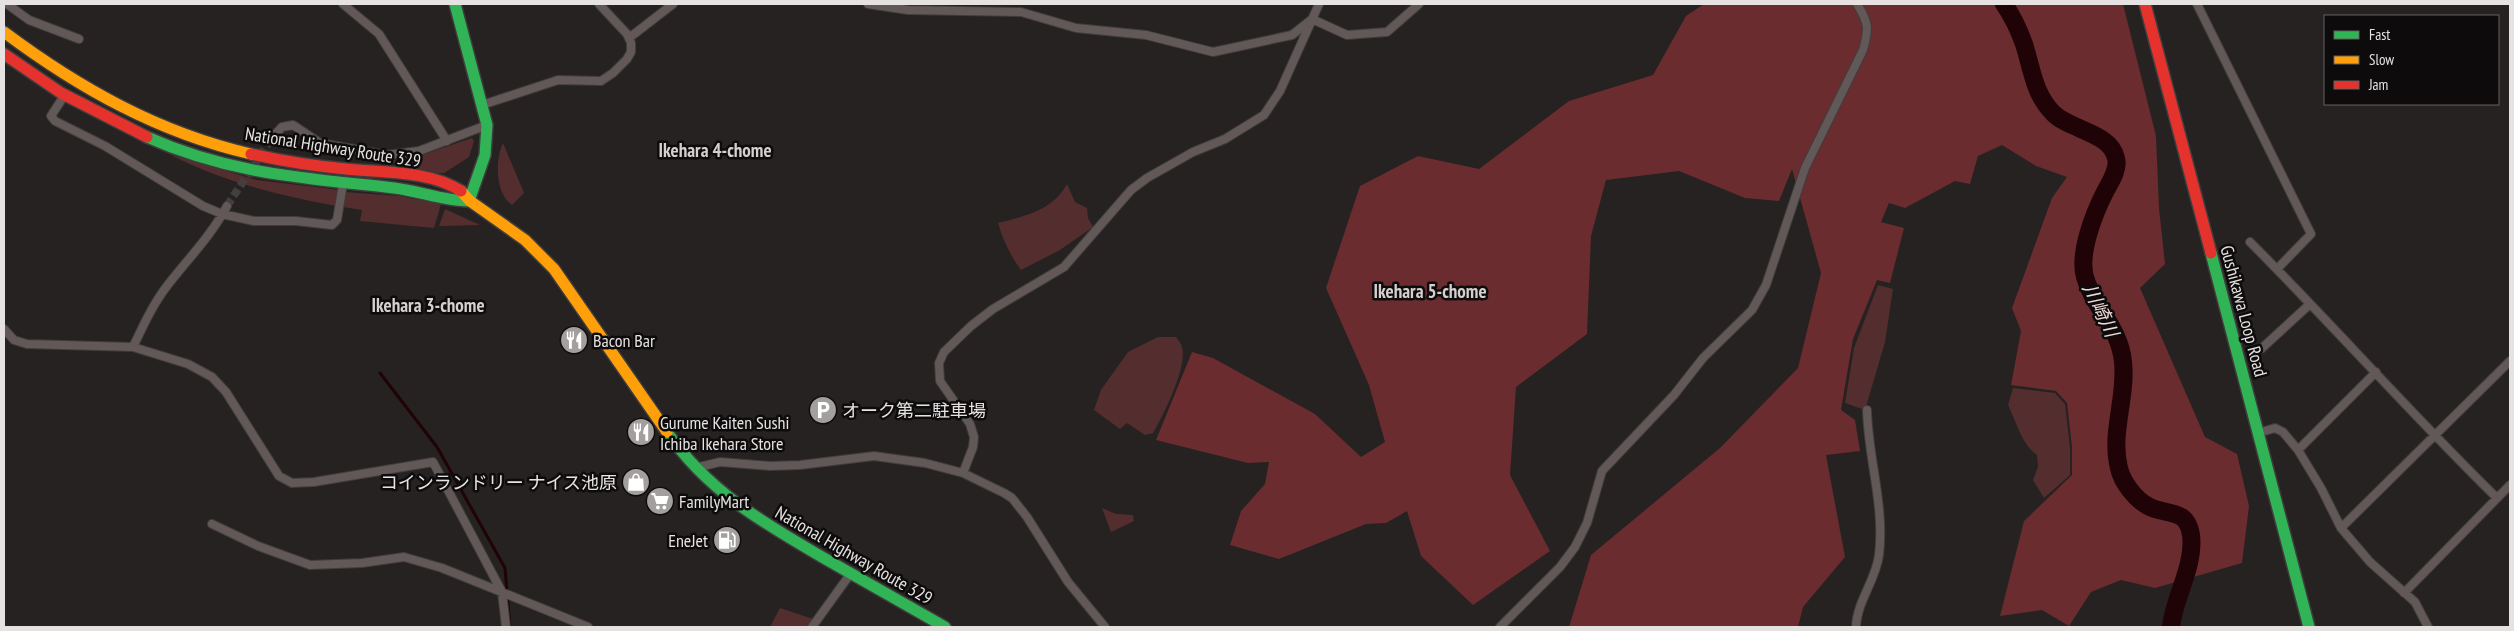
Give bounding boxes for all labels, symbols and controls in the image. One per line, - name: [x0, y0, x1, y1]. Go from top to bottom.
- legend: [2324, 15, 2499, 105]
- text: Fast: [2369, 25, 2390, 44]
- text: Slow: [2369, 50, 2394, 69]
- text: Jam: [2368, 75, 2388, 94]
- street label: National Highway Route 329: [243, 122, 423, 172]
- district label: Ikehara 4-chome: [658, 138, 772, 162]
- street label: Gushikawa Loop Road: [2215, 243, 2273, 379]
- district label: Ikehara 5-chome: [1373, 279, 1487, 303]
- water label: 川崎川: [2078, 279, 2125, 343]
- district label: Ikehara 3-chome: [371, 293, 485, 317]
- restaurant icon: Bacon Bar: [559, 325, 589, 355]
- place label: Bacon Bar: [593, 329, 655, 352]
- parking icon: オーク第二駐車場: [808, 395, 838, 425]
- place label: オーク第二駐車場: [842, 399, 986, 422]
- place label: Gurume Kaiten Sushi Ichiba Ikehara Store: [660, 411, 789, 455]
- restaurant icon: Gurume Kaiten Sushi Ichiba Ikehara Store: [626, 417, 656, 447]
- shop icon: コインランドリー ナイス池原: [621, 467, 651, 497]
- place label: コインランドリー ナイス池原: [380, 471, 617, 494]
- supermarket icon: FamilyMart: [645, 486, 675, 516]
- place label: FamilyMart: [679, 490, 749, 513]
- street label: National Highway Route 329: [771, 501, 937, 609]
- fuel station icon: EneJet: [712, 525, 742, 555]
- place label: EneJet: [668, 529, 708, 552]

